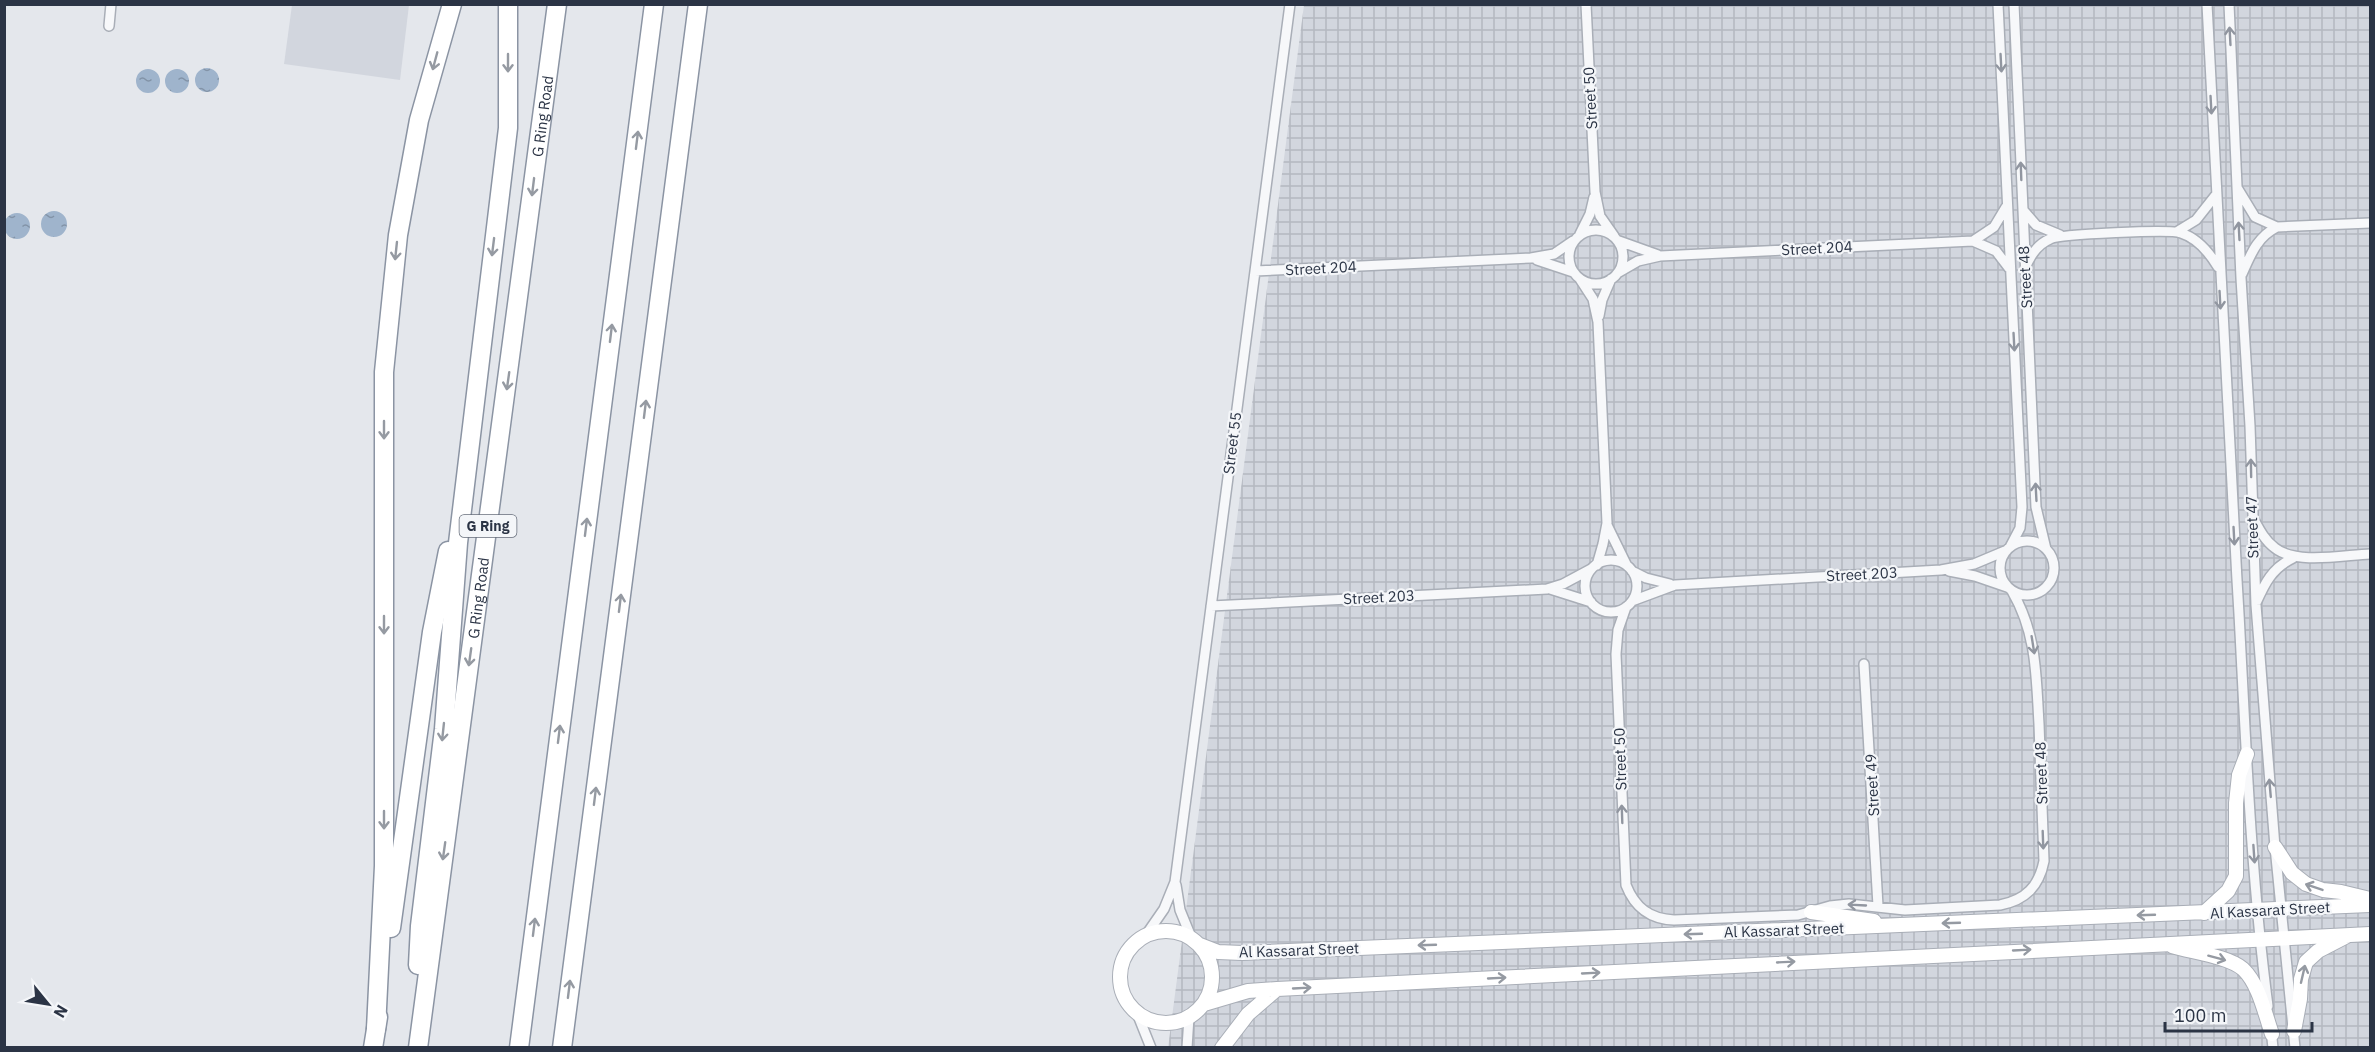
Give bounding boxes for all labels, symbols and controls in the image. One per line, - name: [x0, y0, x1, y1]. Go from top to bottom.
- one-way arrow: [2225, 27, 2236, 47]
- one-way arrow: [429, 51, 441, 70]
- one-way arrow: [502, 52, 514, 72]
- one-way arrow: [1995, 52, 2006, 72]
- street label: Street 50: [1579, 66, 1601, 130]
- street label: G Ring Road: [527, 74, 557, 158]
- one-way arrow: [2206, 94, 2217, 114]
- one-way arrow: [631, 131, 642, 150]
- one-way arrow: [2015, 162, 2026, 181]
- one-way arrow: [527, 177, 538, 197]
- one-way arrow: [2233, 222, 2244, 242]
- one-way arrow: [488, 237, 499, 256]
- street label: Street 204: [1781, 237, 1853, 259]
- one-way arrow: [390, 241, 401, 261]
- street label: Street 48: [2014, 245, 2036, 309]
- street label: Street 204: [1285, 257, 1357, 279]
- one-way arrow: [2215, 289, 2226, 309]
- one-way arrow: [606, 324, 617, 344]
- one-way arrow: [2009, 331, 2020, 351]
- one-way arrow: [502, 370, 513, 390]
- one-way arrow: [640, 400, 651, 420]
- street label: Street 55: [1219, 411, 1245, 475]
- one-way arrow: [378, 420, 390, 440]
- one-way arrow: [2245, 458, 2257, 478]
- one-way arrow: [2030, 482, 2041, 502]
- street label: Street 47: [2241, 495, 2263, 559]
- road number: G Ring: [460, 515, 516, 537]
- one-way arrow: [581, 517, 592, 537]
- one-way arrow: [2229, 526, 2240, 546]
- street label: G Ring Road: [463, 556, 493, 640]
- street label: Street 203: [1826, 563, 1898, 585]
- street label: Street 203: [1343, 586, 1415, 608]
- one-way arrow: [615, 593, 626, 613]
- one-way arrow: [378, 615, 390, 635]
- one-way arrow: [2028, 635, 2039, 655]
- one-way arrow: [465, 647, 476, 667]
- one-way arrow: [437, 722, 448, 741]
- one-way arrow: [554, 724, 565, 744]
- street label: Street 50: [1609, 727, 1631, 791]
- street label: Street 48: [2030, 741, 2052, 805]
- street label: Street 49: [1861, 753, 1883, 817]
- one-way arrow: [2264, 779, 2275, 799]
- one-way arrow: [589, 787, 600, 807]
- one-way arrow: [1616, 805, 1627, 825]
- one-way arrow: [378, 810, 390, 830]
- one-way arrow: [2038, 829, 2049, 849]
- one-way arrow: [439, 840, 450, 860]
- one-way arrow: [2249, 843, 2260, 863]
- one-way arrow: [2305, 880, 2324, 891]
- street label: Al Kassarat Street: [2209, 897, 2331, 923]
- one-way arrow: [1847, 899, 1867, 910]
- one-way arrow: [2136, 910, 2156, 921]
- one-way arrow: [529, 918, 540, 937]
- street label: Al Kassarat Street: [1723, 918, 1845, 942]
- one-way arrow: [1941, 918, 1961, 929]
- one-way arrow: [1684, 929, 1704, 940]
- street label: Al Kassarat Street: [1238, 938, 1360, 962]
- one-way arrow: [1417, 940, 1437, 951]
- one-way arrow: [2012, 944, 2032, 955]
- one-way arrow: [2208, 953, 2227, 965]
- one-way arrow: [1775, 957, 1795, 968]
- one-way arrow: [2298, 965, 2309, 984]
- one-way arrow: [1581, 967, 1600, 978]
- one-way arrow: [1486, 972, 1506, 983]
- north arrow: [18, 974, 78, 1034]
- one-way arrow: [564, 980, 575, 1000]
- one-way arrow: [1292, 982, 1312, 993]
- scale bar: [2165, 995, 2312, 1033]
- text: N: [49, 1001, 73, 1022]
- text: 100 m: [2174, 1004, 2226, 1027]

